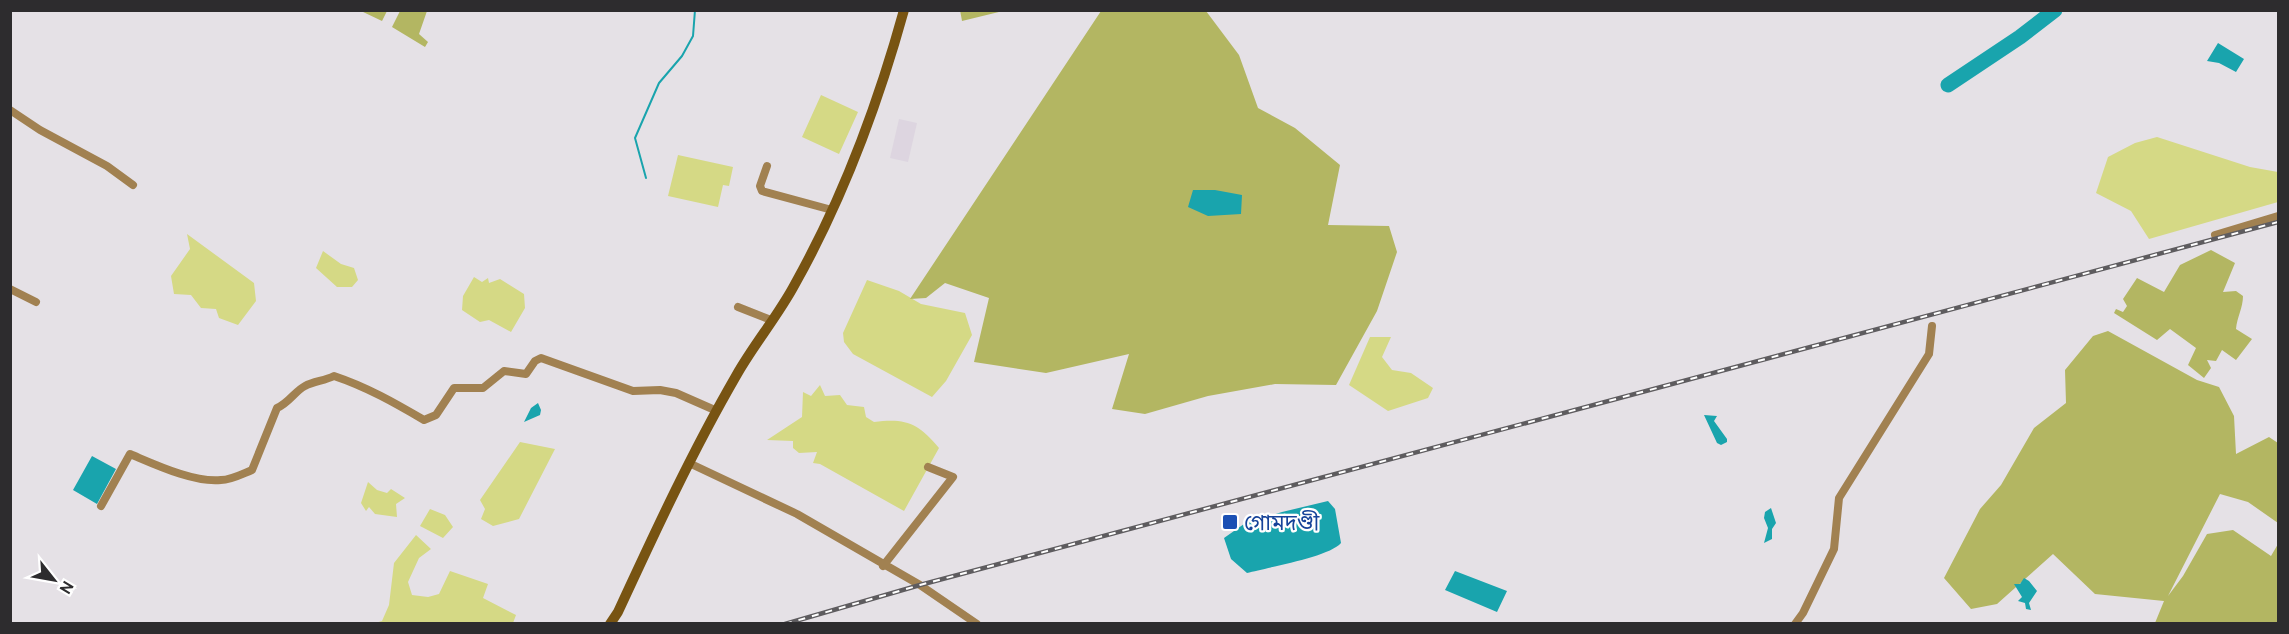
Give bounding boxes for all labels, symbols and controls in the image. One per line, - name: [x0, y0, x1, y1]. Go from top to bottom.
- place label: গোমদণ্ডী: [1244, 509, 1320, 536]
- marker: গোমদণ্ডী: [1221, 513, 1239, 531]
- north arrow: [24, 550, 84, 610]
- text: N: [55, 578, 77, 597]

